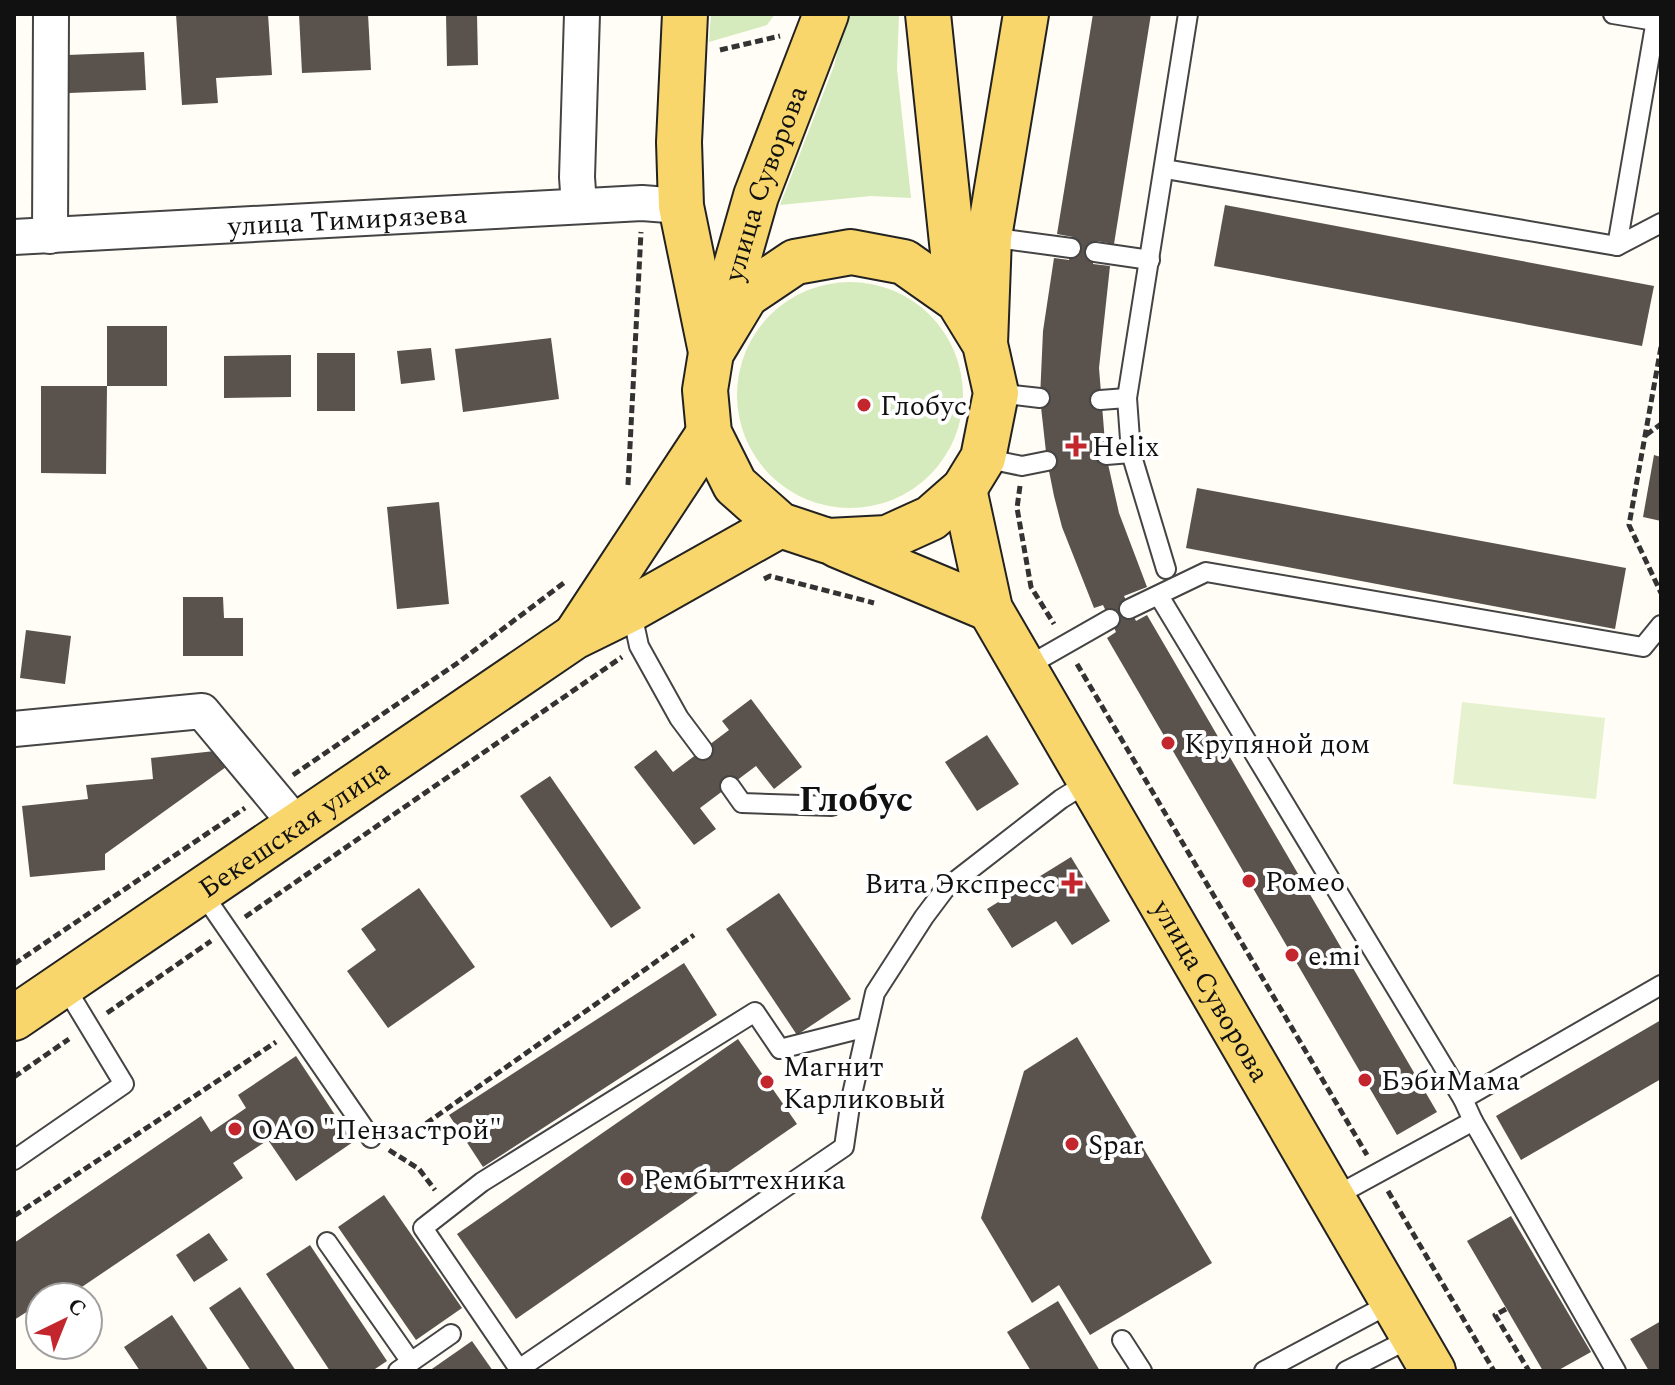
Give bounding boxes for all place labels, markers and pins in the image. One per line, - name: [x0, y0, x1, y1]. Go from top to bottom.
- place label: Глобус: [880, 385, 967, 428]
- marker: Глобус: [855, 396, 873, 414]
- place label: Helix: [1092, 426, 1159, 469]
- marker: Helix: [1067, 437, 1085, 455]
- place label: Крупяной дом: [1184, 723, 1370, 766]
- marker: Крупяной дом: [1159, 734, 1177, 752]
- place label: Ромео: [1265, 861, 1345, 904]
- place label: Вита Экспресс: [865, 863, 1056, 906]
- marker: Ромео: [1240, 872, 1258, 890]
- marker: Вита Экспресс: [1063, 874, 1081, 892]
- place label: e.mi: [1308, 935, 1361, 978]
- marker: e.mi: [1283, 946, 1301, 964]
- place label: Магнит Карликовый: [783, 1046, 946, 1121]
- place label: БэбиМама: [1381, 1060, 1520, 1103]
- marker: БэбиМама: [1356, 1071, 1374, 1089]
- marker: Магнит Карликовый: [758, 1073, 776, 1091]
- place label: ОАО "Пензастрой": [251, 1109, 502, 1152]
- marker: ОАО "Пензастрой": [226, 1120, 244, 1138]
- place label: Spar: [1088, 1124, 1144, 1167]
- marker: Spar: [1063, 1135, 1081, 1153]
- place label: Рембыттехника: [643, 1159, 846, 1202]
- marker: Рембыттехника: [618, 1170, 636, 1188]

